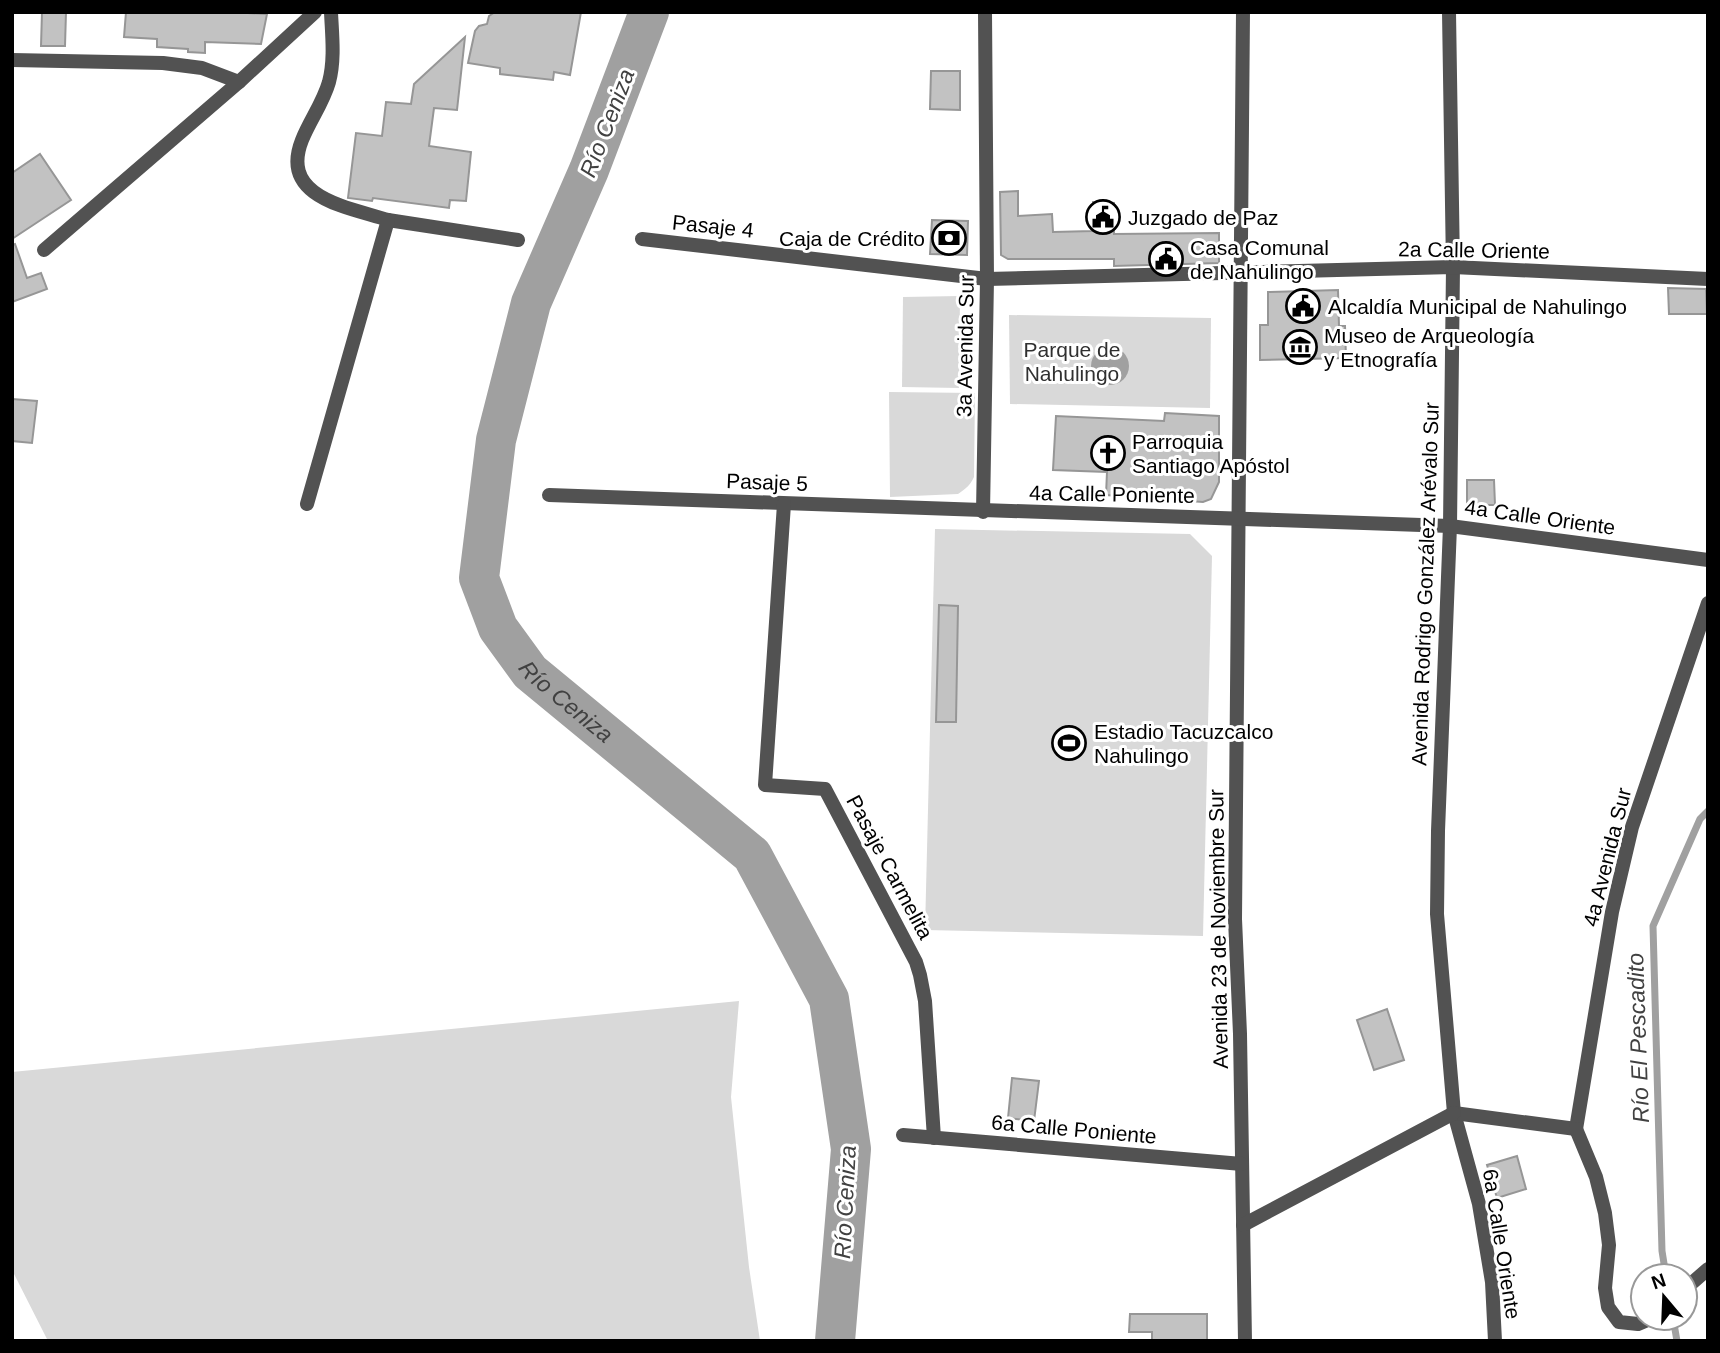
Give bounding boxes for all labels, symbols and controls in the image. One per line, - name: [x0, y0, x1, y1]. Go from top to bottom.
- water label: Río Ceniza: [574, 65, 640, 181]
- public building icon: Juzgado de Paz: [1084, 198, 1122, 236]
- place label: Juzgado de Paz: [1128, 206, 1279, 229]
- street label: Pasaje 4: [671, 210, 755, 242]
- bank icon: Caja de Crédito: [930, 219, 968, 257]
- place label: Caja de Crédito: [779, 227, 925, 250]
- place label: Casa Comunal de Nahulingo: [1190, 236, 1329, 283]
- street label: 2a Calle Oriente: [1398, 237, 1550, 263]
- public building icon: Casa Comunal de Nahulingo: [1147, 240, 1185, 278]
- street label: 3a Avenida Sur: [952, 275, 978, 417]
- public building icon: Alcaldía Municipal de Nahulingo: [1284, 287, 1322, 325]
- place label: Alcaldía Municipal de Nahulingo: [1328, 295, 1627, 318]
- place label: Museo de Arqueología y Etnografía: [1324, 324, 1534, 371]
- museum icon: Museo de Arqueología y Etnografía: [1281, 328, 1319, 366]
- park label: Parque de Nahulingo: [1024, 338, 1120, 385]
- street label: Avenida Rodrigo González Arévalo Sur: [1407, 402, 1443, 766]
- place label: Parroquia Santiago Apóstol: [1132, 430, 1290, 477]
- church icon: Parroquia Santiago Apóstol: [1089, 434, 1127, 472]
- street label: Pasaje 5: [726, 469, 808, 495]
- street label: 4a Calle Poniente: [1029, 481, 1195, 507]
- street label: 4a Calle Oriente: [1463, 495, 1617, 539]
- water label: Río Ceniza: [513, 656, 618, 748]
- place label: Estadio Tacuzcalco Nahulingo: [1094, 720, 1273, 767]
- sports icon: Estadio Tacuzcalco Nahulingo: [1050, 724, 1088, 762]
- street label: 4a Avenida Sur: [1579, 785, 1635, 929]
- street label: Avenida 23 de Noviembre Sur: [1204, 789, 1232, 1069]
- street label: Pasaje Carmelita: [842, 791, 938, 943]
- water label: Río El Pescadito: [1622, 952, 1654, 1123]
- street label: 6a Calle Poniente: [990, 1110, 1158, 1148]
- water label: Río Ceniza: [829, 1145, 861, 1259]
- street label: 6a Calle Oriente: [1479, 1167, 1525, 1321]
- north arrow: [1629, 1262, 1699, 1332]
- text: N: [1649, 1269, 1669, 1294]

